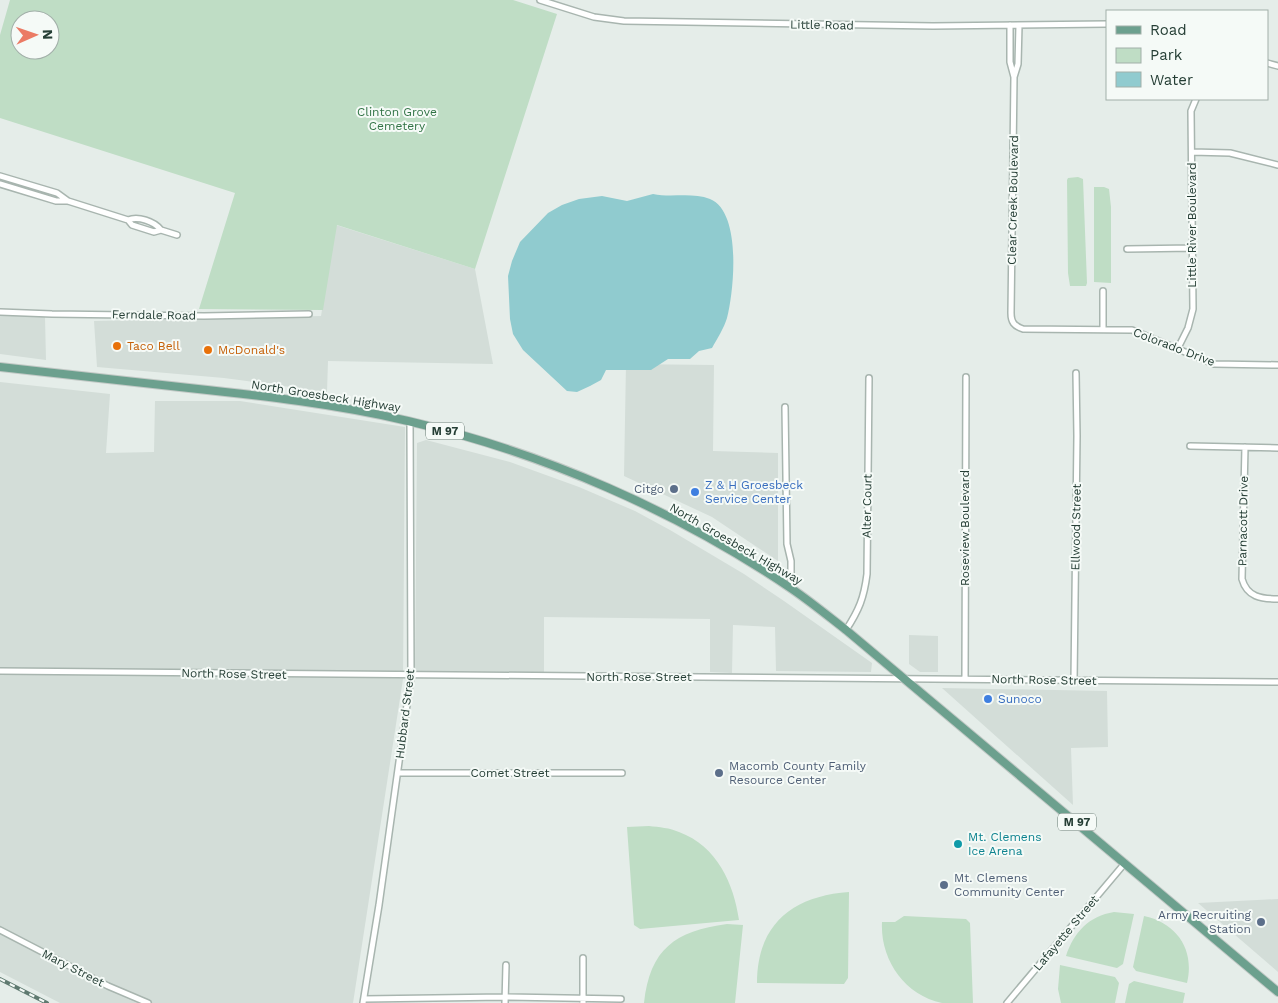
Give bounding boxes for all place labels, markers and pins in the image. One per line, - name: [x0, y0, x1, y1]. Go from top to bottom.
- place label: Taco Bell: [127, 339, 180, 353]
- marker: Taco Bell: [111, 340, 123, 352]
- place label: McDonald's: [218, 343, 285, 357]
- marker: McDonald's: [202, 344, 214, 356]
- place label: Z & H Groesbeck Service Center: [705, 478, 803, 506]
- place label: Citgo: [634, 482, 664, 496]
- marker: Citgo: [668, 483, 680, 495]
- marker: Z & H Groesbeck Service Center: [689, 486, 701, 498]
- place label: Sunoco: [998, 692, 1042, 706]
- marker: Sunoco: [982, 693, 994, 705]
- place label: Macomb County Family Resource Center: [729, 759, 867, 787]
- marker: Macomb County Family Resource Center: [713, 767, 725, 779]
- place label: Mt. Clemens Ice Arena: [968, 830, 1042, 858]
- marker: Mt. Clemens Ice Arena: [952, 838, 964, 850]
- place label: Mt. Clemens Community Center: [954, 871, 1065, 899]
- marker: Mt. Clemens Community Center: [938, 879, 950, 891]
- place label: Army Recruiting Station: [1158, 908, 1252, 936]
- marker: Army Recruiting Station: [1255, 916, 1267, 928]

